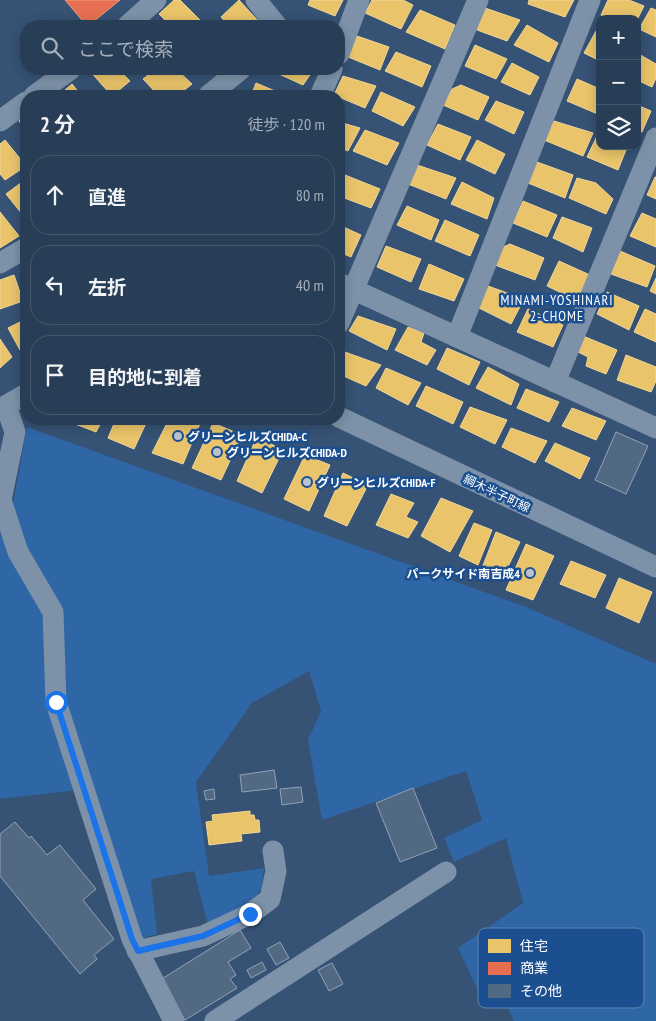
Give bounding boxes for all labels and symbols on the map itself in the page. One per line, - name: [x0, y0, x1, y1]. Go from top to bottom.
- district label: MINAMI-YOSHINARI 2-CHOME: [501, 291, 613, 325]
- place label: グリーンヒルズCHIDA-C: [188, 429, 307, 444]
- marker: グリーンヒルズCHIDA-C: [172, 430, 184, 442]
- place label: グリーンヒルズCHIDA-D: [227, 445, 347, 460]
- marker: グリーンヒルズCHIDA-D: [211, 446, 223, 458]
- street label: 綱木半子町線: [461, 471, 533, 515]
- place label: グリーンヒルズCHIDA-F: [317, 475, 435, 490]
- marker: グリーンヒルズCHIDA-F: [301, 476, 313, 488]
- place label: パークサイド南吉成4: [406, 566, 520, 581]
- marker: パークサイド南吉成4: [524, 567, 536, 579]
- route start: [45, 691, 68, 714]
- route end: [239, 903, 262, 926]
- legend: [478, 928, 644, 1008]
- text: 住宅: [520, 937, 548, 955]
- text: 商業: [520, 959, 548, 977]
- text: その他: [520, 982, 562, 1000]

